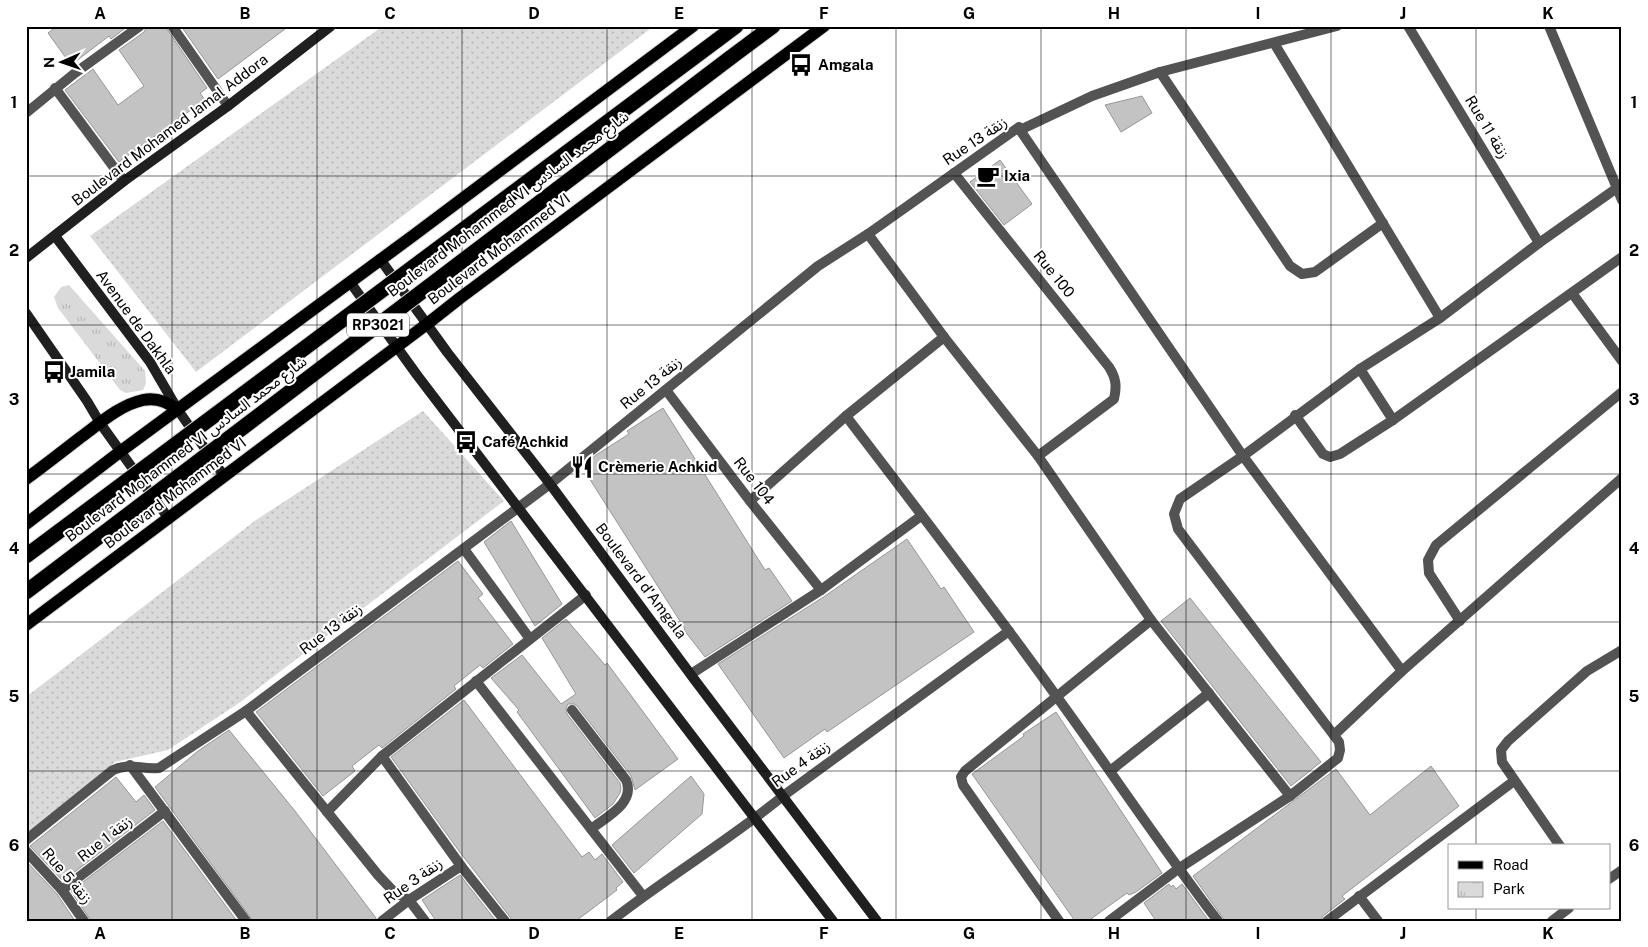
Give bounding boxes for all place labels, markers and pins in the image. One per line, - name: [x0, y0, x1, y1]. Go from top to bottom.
- bus stop icon: Amgala: [788, 52, 814, 78]
- place label: Amgala: [818, 56, 873, 73]
- cafe icon: Ixia: [975, 163, 1001, 189]
- place label: Ixia: [1004, 167, 1030, 184]
- bus stop icon: Jamila: [41, 359, 67, 385]
- place label: Jamila: [70, 363, 115, 380]
- bus stop icon: Café Achkid: [453, 429, 479, 455]
- place label: Café Achkid: [482, 433, 568, 450]
- restaurant icon: Crèmerie Achkid: [569, 454, 595, 480]
- place label: Crèmerie Achkid: [598, 458, 717, 475]

